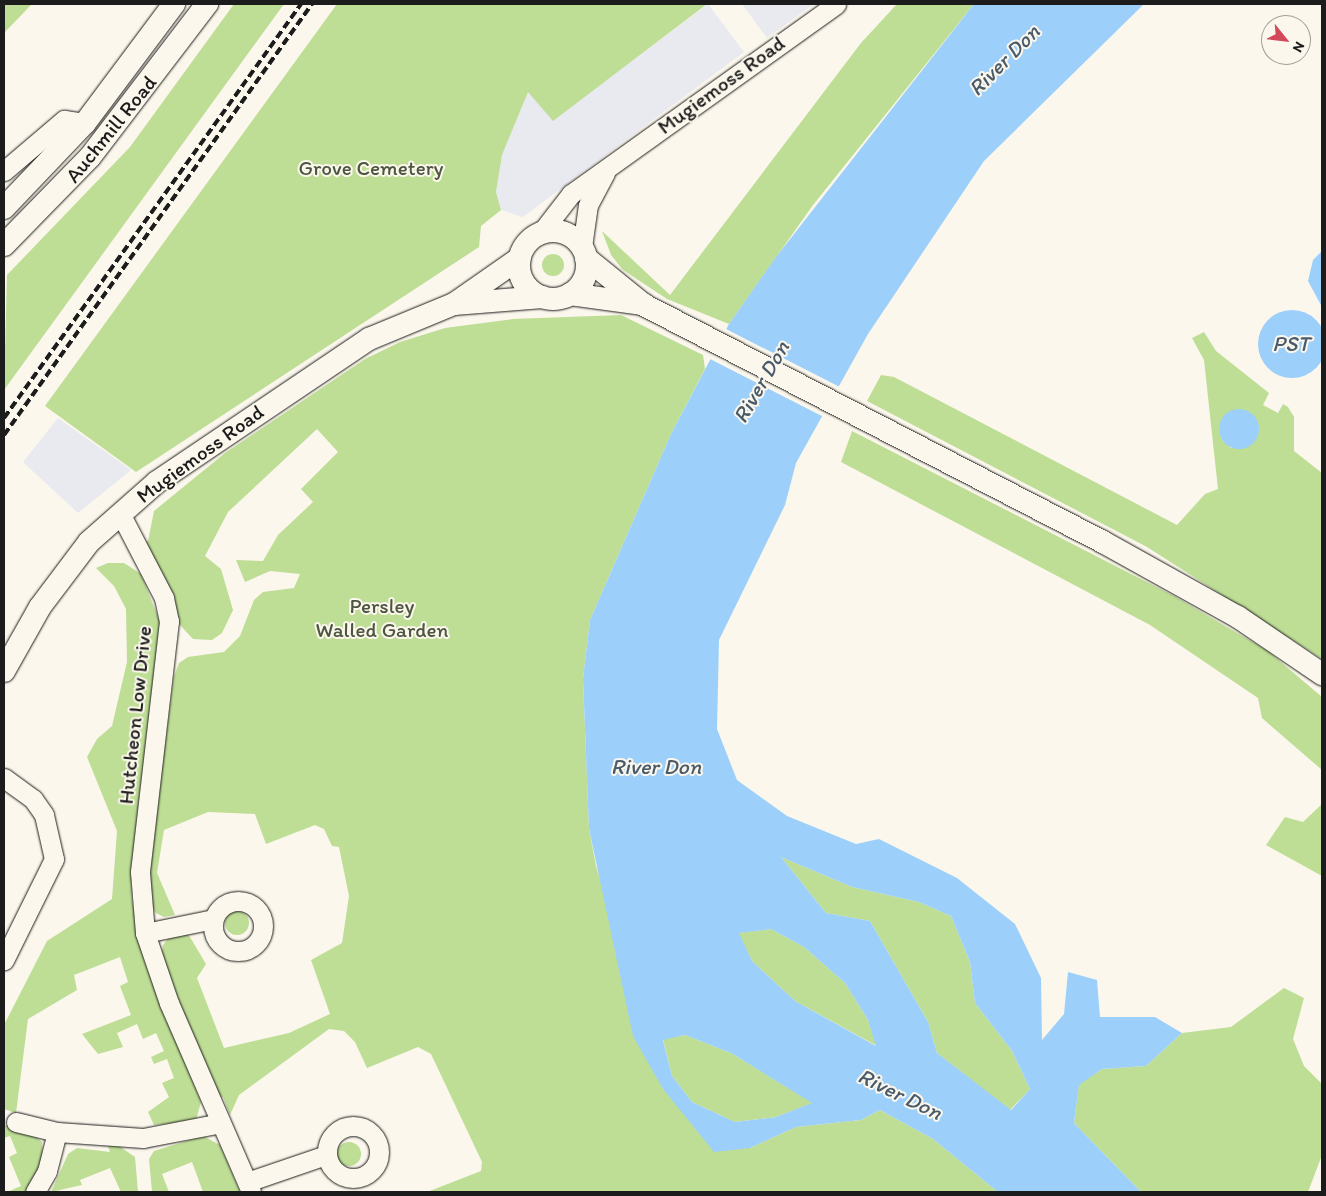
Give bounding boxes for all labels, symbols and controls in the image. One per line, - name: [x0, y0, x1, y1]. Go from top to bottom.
- north arrow: [1261, 15, 1311, 65]
- water label: River Don: [962, 18, 1046, 102]
- street label: Mugiemoss Road: [653, 30, 789, 140]
- text: N: [1289, 39, 1308, 55]
- street label: Auchmill Road: [60, 70, 162, 188]
- park label: Grove Cemetery: [298, 155, 444, 181]
- water label: PST: [1272, 331, 1310, 357]
- water label: River Don: [727, 336, 795, 428]
- street label: Mugiemoss Road: [132, 399, 268, 509]
- park label: Persley Walled Garden: [315, 593, 449, 643]
- street label: Hutcheon Low Drive: [113, 624, 157, 806]
- water label: River Don: [610, 754, 702, 780]
- water label: River Don: [853, 1062, 947, 1126]

